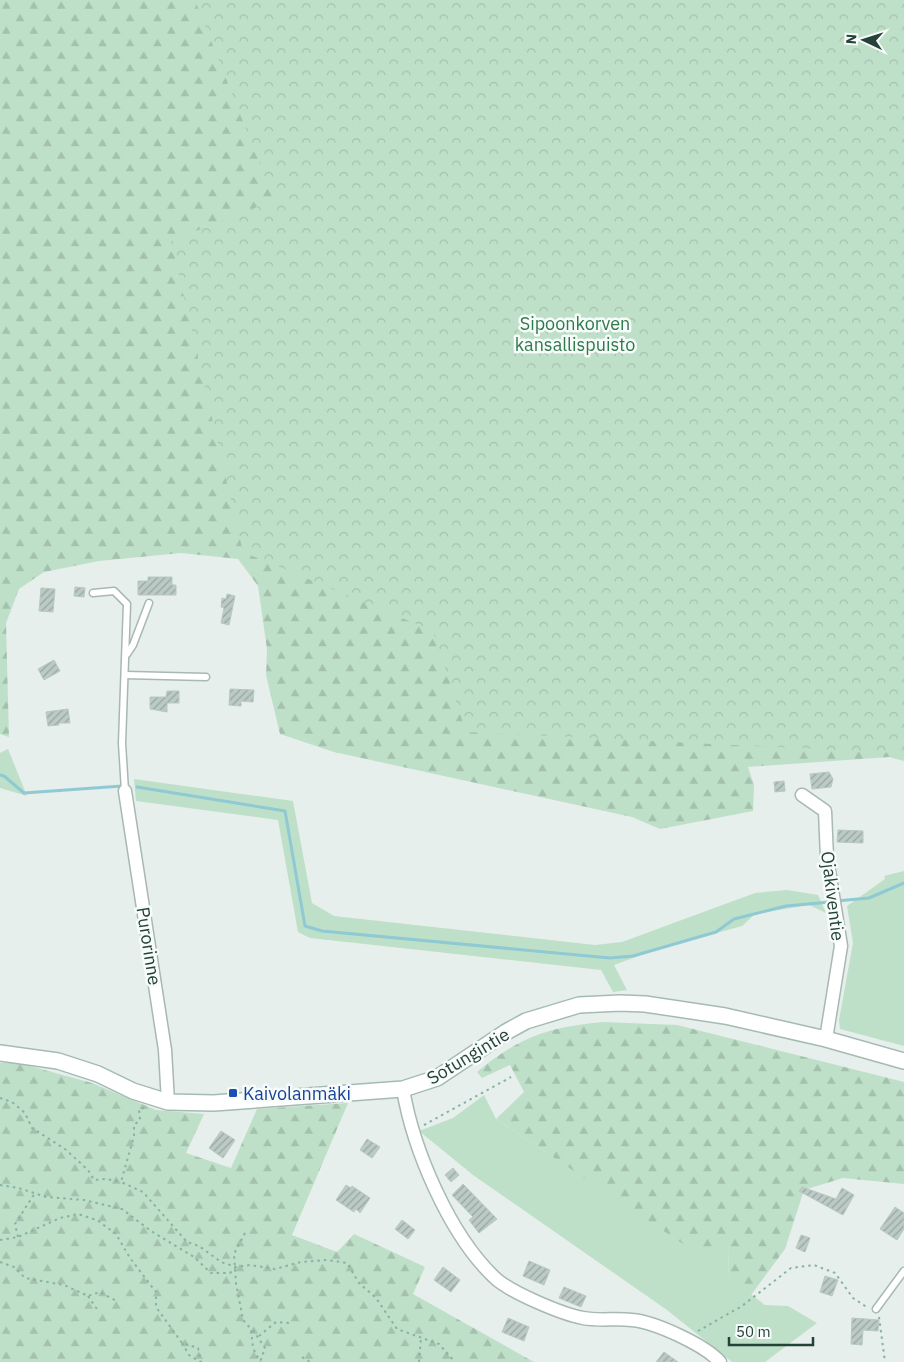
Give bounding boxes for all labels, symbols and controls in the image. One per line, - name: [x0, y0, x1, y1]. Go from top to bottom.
- north arrow: [839, 15, 889, 65]
- text: N: [842, 33, 860, 45]
- park label: Sipoonkorven kansallispuisto: [515, 312, 635, 356]
- street label: Ojakiventie: [816, 850, 850, 942]
- street label: Purorinne: [131, 905, 167, 987]
- street label: Sotungintie: [423, 1022, 514, 1090]
- place label: Kaivolanmäki: [243, 1082, 351, 1105]
- marker: Kaivolanmäki: [227, 1087, 239, 1099]
- scale bar: [729, 1314, 813, 1346]
- text: 50 m: [736, 1322, 771, 1341]

